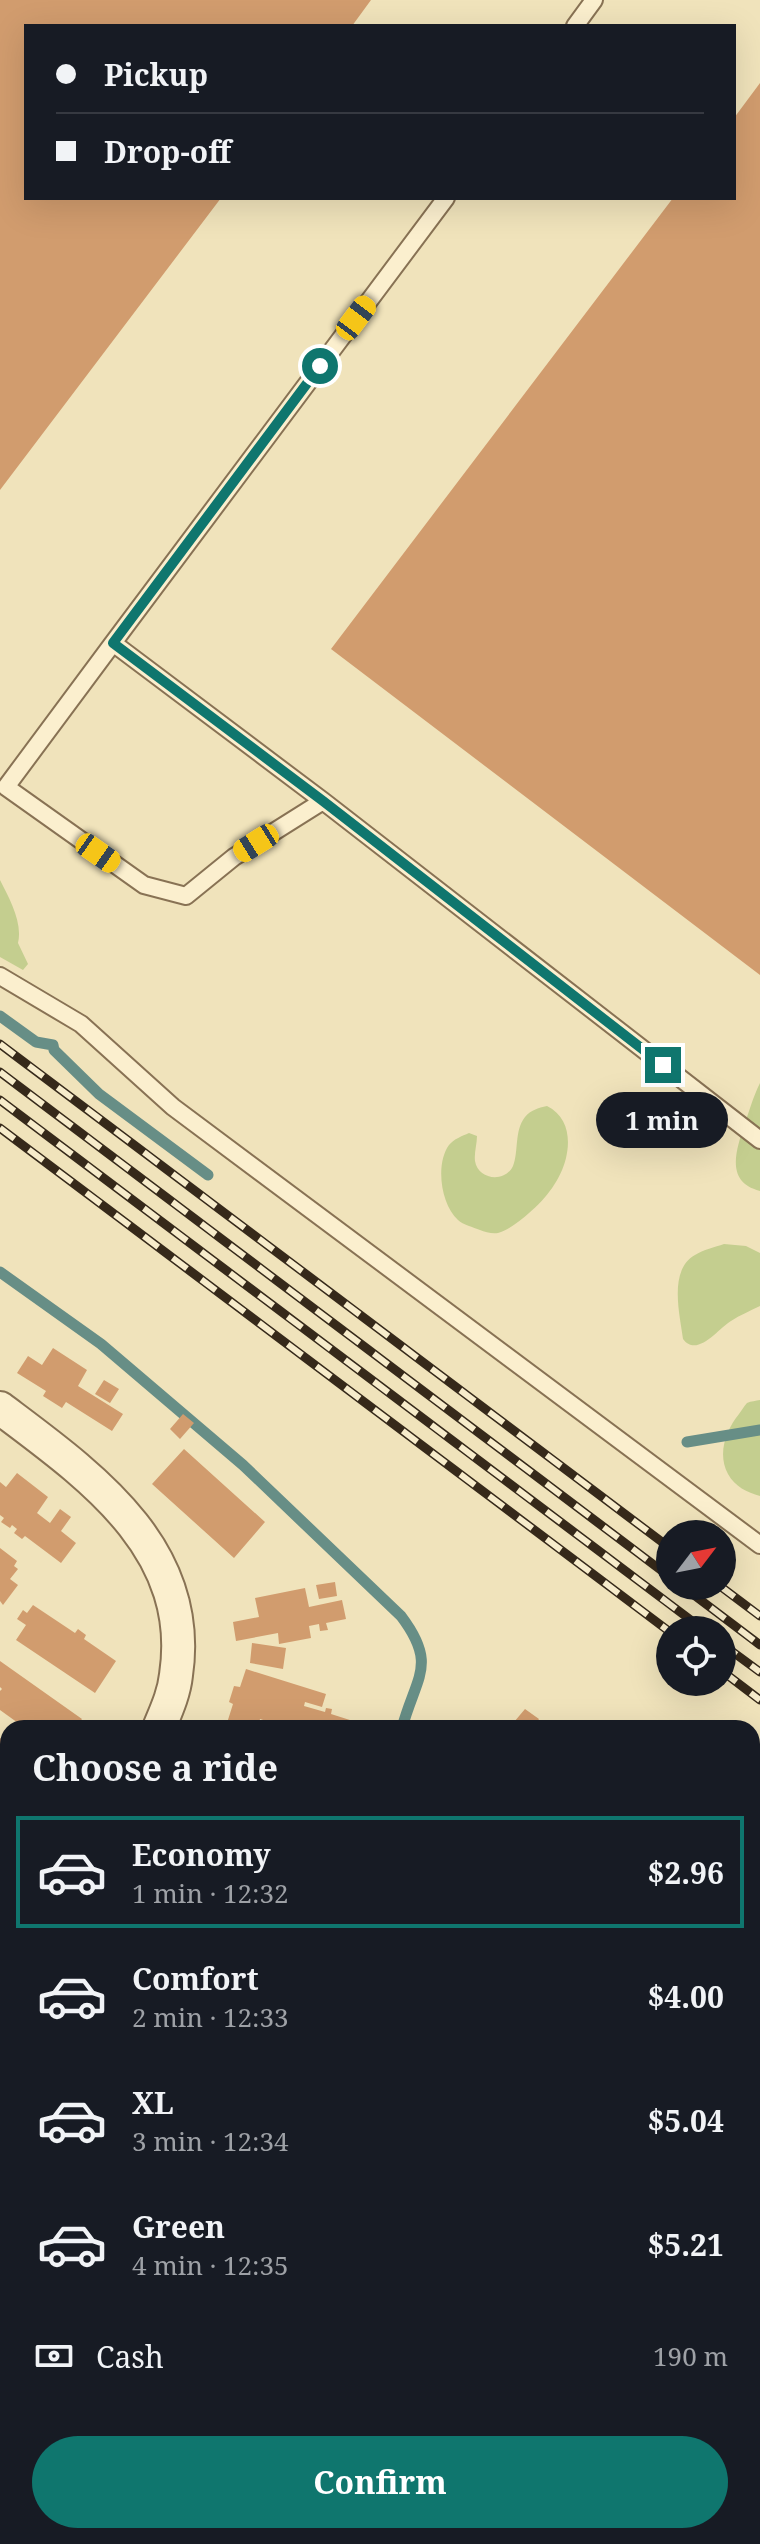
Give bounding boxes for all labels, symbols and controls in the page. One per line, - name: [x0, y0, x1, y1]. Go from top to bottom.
- text: Pickup: [104, 54, 208, 95]
- text: Drop-off: [104, 131, 231, 172]
- car: [332, 292, 380, 344]
- route start: [302, 348, 338, 384]
- car: [229, 820, 283, 866]
- car: [71, 829, 125, 877]
- route end: [645, 1047, 681, 1083]
- callout: 1 min: [597, 1093, 729, 1149]
- text: 1 min: [625, 1102, 699, 1138]
- north arrow: [656, 1520, 736, 1600]
- map controls: [656, 1520, 736, 1696]
- button: locate: [656, 1616, 736, 1696]
- text: Choose a ride: [32, 1743, 278, 1792]
- text: Economy: [132, 1834, 271, 1875]
- icon: car: [36, 1836, 108, 1908]
- text: $2.96: [647, 1852, 724, 1893]
- text: 1 min · 12:32: [132, 1875, 289, 1911]
- text: Comfort: [132, 1958, 259, 1999]
- icon: car: [36, 1960, 108, 2032]
- text: $4.00: [647, 1976, 724, 2017]
- text: 2 min · 12:33: [132, 1999, 289, 2035]
- text: XL: [132, 2082, 174, 2123]
- icon: car: [36, 2084, 108, 2156]
- text: $5.04: [647, 2100, 724, 2141]
- text: 3 min · 12:34: [132, 2123, 289, 2159]
- text: Green: [132, 2206, 225, 2247]
- icon: car: [36, 2208, 108, 2280]
- text: $5.21: [647, 2224, 724, 2265]
- text: 4 min · 12:35: [132, 2247, 289, 2283]
- icon: cash: [32, 2334, 76, 2378]
- text: Cash: [96, 2336, 164, 2377]
- text: 190 m: [653, 2338, 728, 2374]
- button: Confirm: [32, 2436, 728, 2528]

